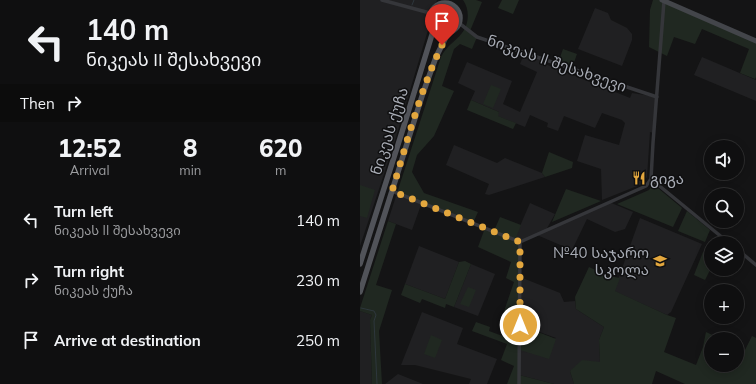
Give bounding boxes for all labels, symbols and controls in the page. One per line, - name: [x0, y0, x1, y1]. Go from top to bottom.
- pin: [425, 4, 459, 45]
- icon: arrive: [431, 10, 453, 32]
- text: 140 m: [86, 12, 169, 47]
- icon: left: [20, 16, 72, 68]
- street label: ნიკეას II შესახვევი: [485, 30, 629, 96]
- text: ნიკეას II შესახვევი: [86, 48, 261, 71]
- street label: ნიკეას ქუჩა: [366, 85, 412, 177]
- icon: right: [63, 92, 85, 114]
- text: Then: [20, 94, 55, 113]
- text: 12:52: [58, 133, 122, 163]
- text: 8: [183, 133, 198, 163]
- text: 620: [259, 133, 302, 163]
- map controls: [704, 140, 744, 372]
- button: sound: [704, 140, 744, 180]
- text: Arrival: [70, 162, 110, 178]
- text: min: [179, 162, 201, 178]
- text: m: [275, 162, 286, 178]
- place label: გიგა: [650, 169, 684, 188]
- restaurant icon: გიგა: [631, 170, 647, 186]
- button: search: [704, 188, 744, 228]
- text: Turn left: [54, 202, 113, 221]
- icon: left: [20, 209, 42, 231]
- text: 140 m: [296, 211, 340, 230]
- text: ნიკეას II შესახვევი: [54, 222, 181, 238]
- button: layers: [704, 236, 744, 276]
- place label: №40 საჯარო სკოლა: [553, 243, 649, 279]
- school or university icon: №40 საჯარო სკოლა: [652, 253, 668, 269]
- text: Turn right: [54, 262, 124, 281]
- icon: right: [20, 269, 42, 291]
- text: 230 m: [296, 271, 340, 290]
- text: ნიკეას ქუჩა: [54, 282, 133, 298]
- button: +: [704, 284, 744, 324]
- position arrow: [499, 304, 541, 346]
- icon: arrive: [20, 329, 42, 351]
- text: Arrive at destination: [54, 331, 201, 350]
- text: 250 m: [296, 331, 340, 350]
- button: −: [704, 332, 744, 372]

